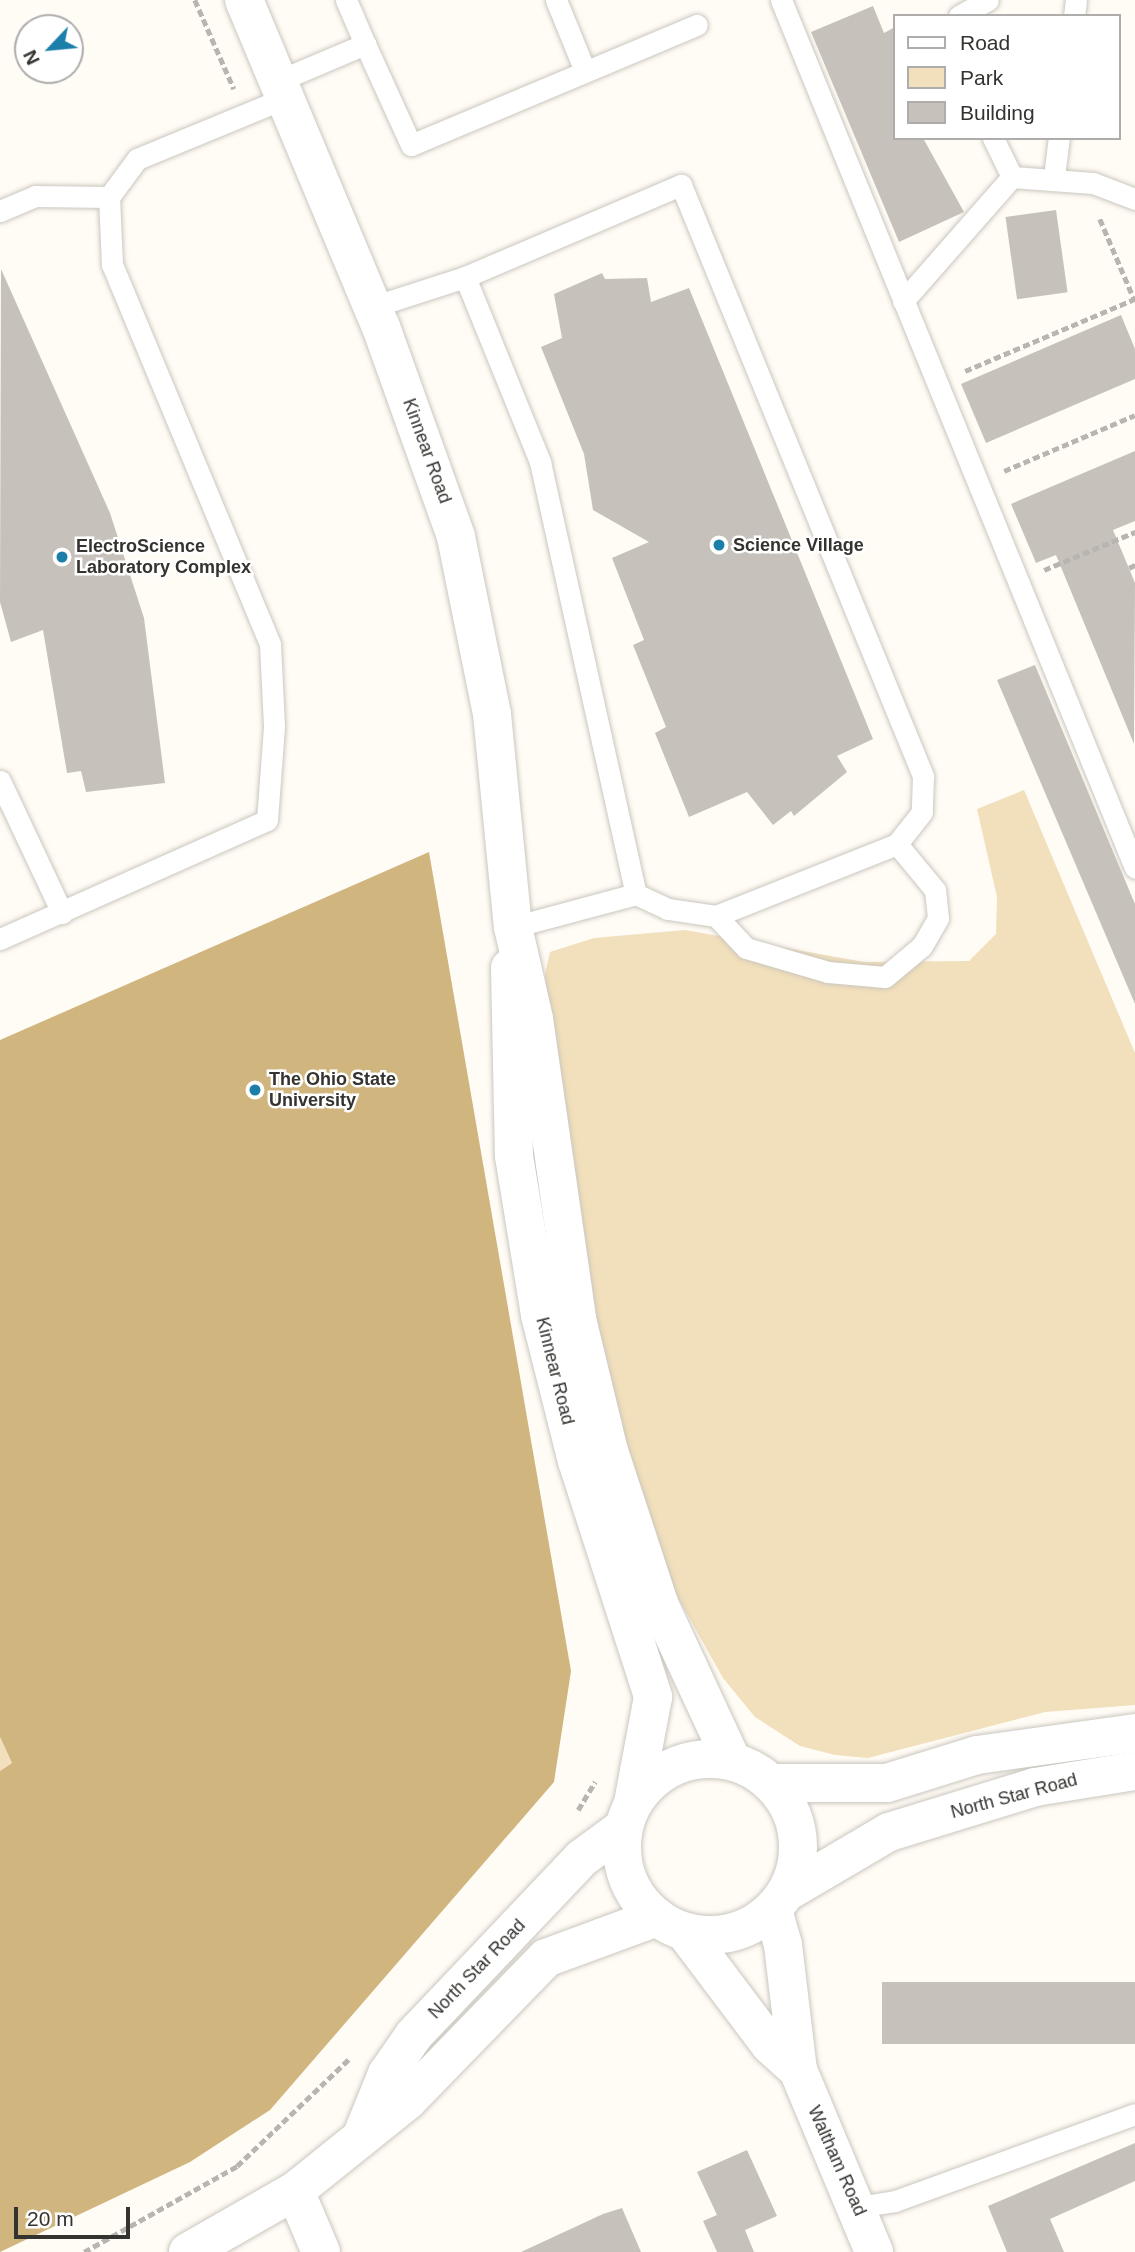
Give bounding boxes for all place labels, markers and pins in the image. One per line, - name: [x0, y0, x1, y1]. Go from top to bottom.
- place label: Science Village: [733, 534, 864, 556]
- place label: ElectroScience Laboratory Complex: [76, 536, 251, 578]
- marker: Science Village: [711, 537, 727, 553]
- marker: ElectroScience Laboratory Complex: [54, 549, 70, 565]
- place label: The Ohio State University: [269, 1069, 396, 1112]
- marker: The Ohio State University: [247, 1082, 263, 1098]

